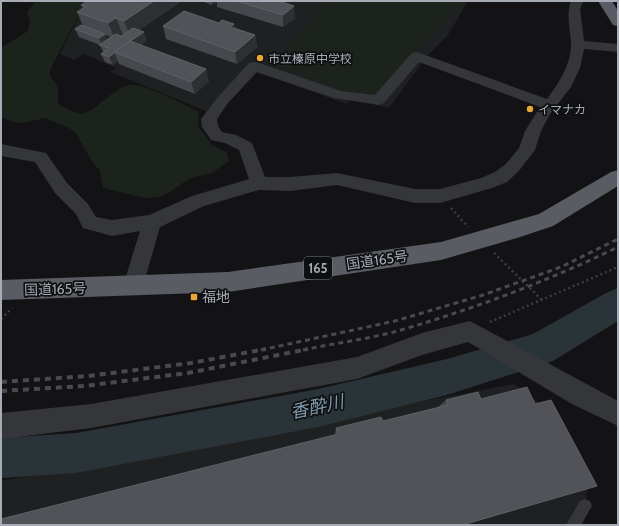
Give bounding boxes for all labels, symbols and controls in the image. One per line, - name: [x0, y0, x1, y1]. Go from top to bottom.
- place label: 市立榛原中学校: [268, 51, 352, 66]
- marker: 市立榛原中学校: [255, 53, 265, 63]
- place label: イマナカ: [538, 102, 586, 117]
- marker: イマナカ: [525, 104, 535, 114]
- street label: 国道165号: [345, 247, 409, 273]
- road number: 165: [304, 257, 332, 279]
- street label: 国道165号: [24, 279, 86, 299]
- place label: 福地: [202, 288, 230, 306]
- marker: 福地: [189, 292, 199, 302]
- water label: 香酔川: [288, 390, 348, 423]

